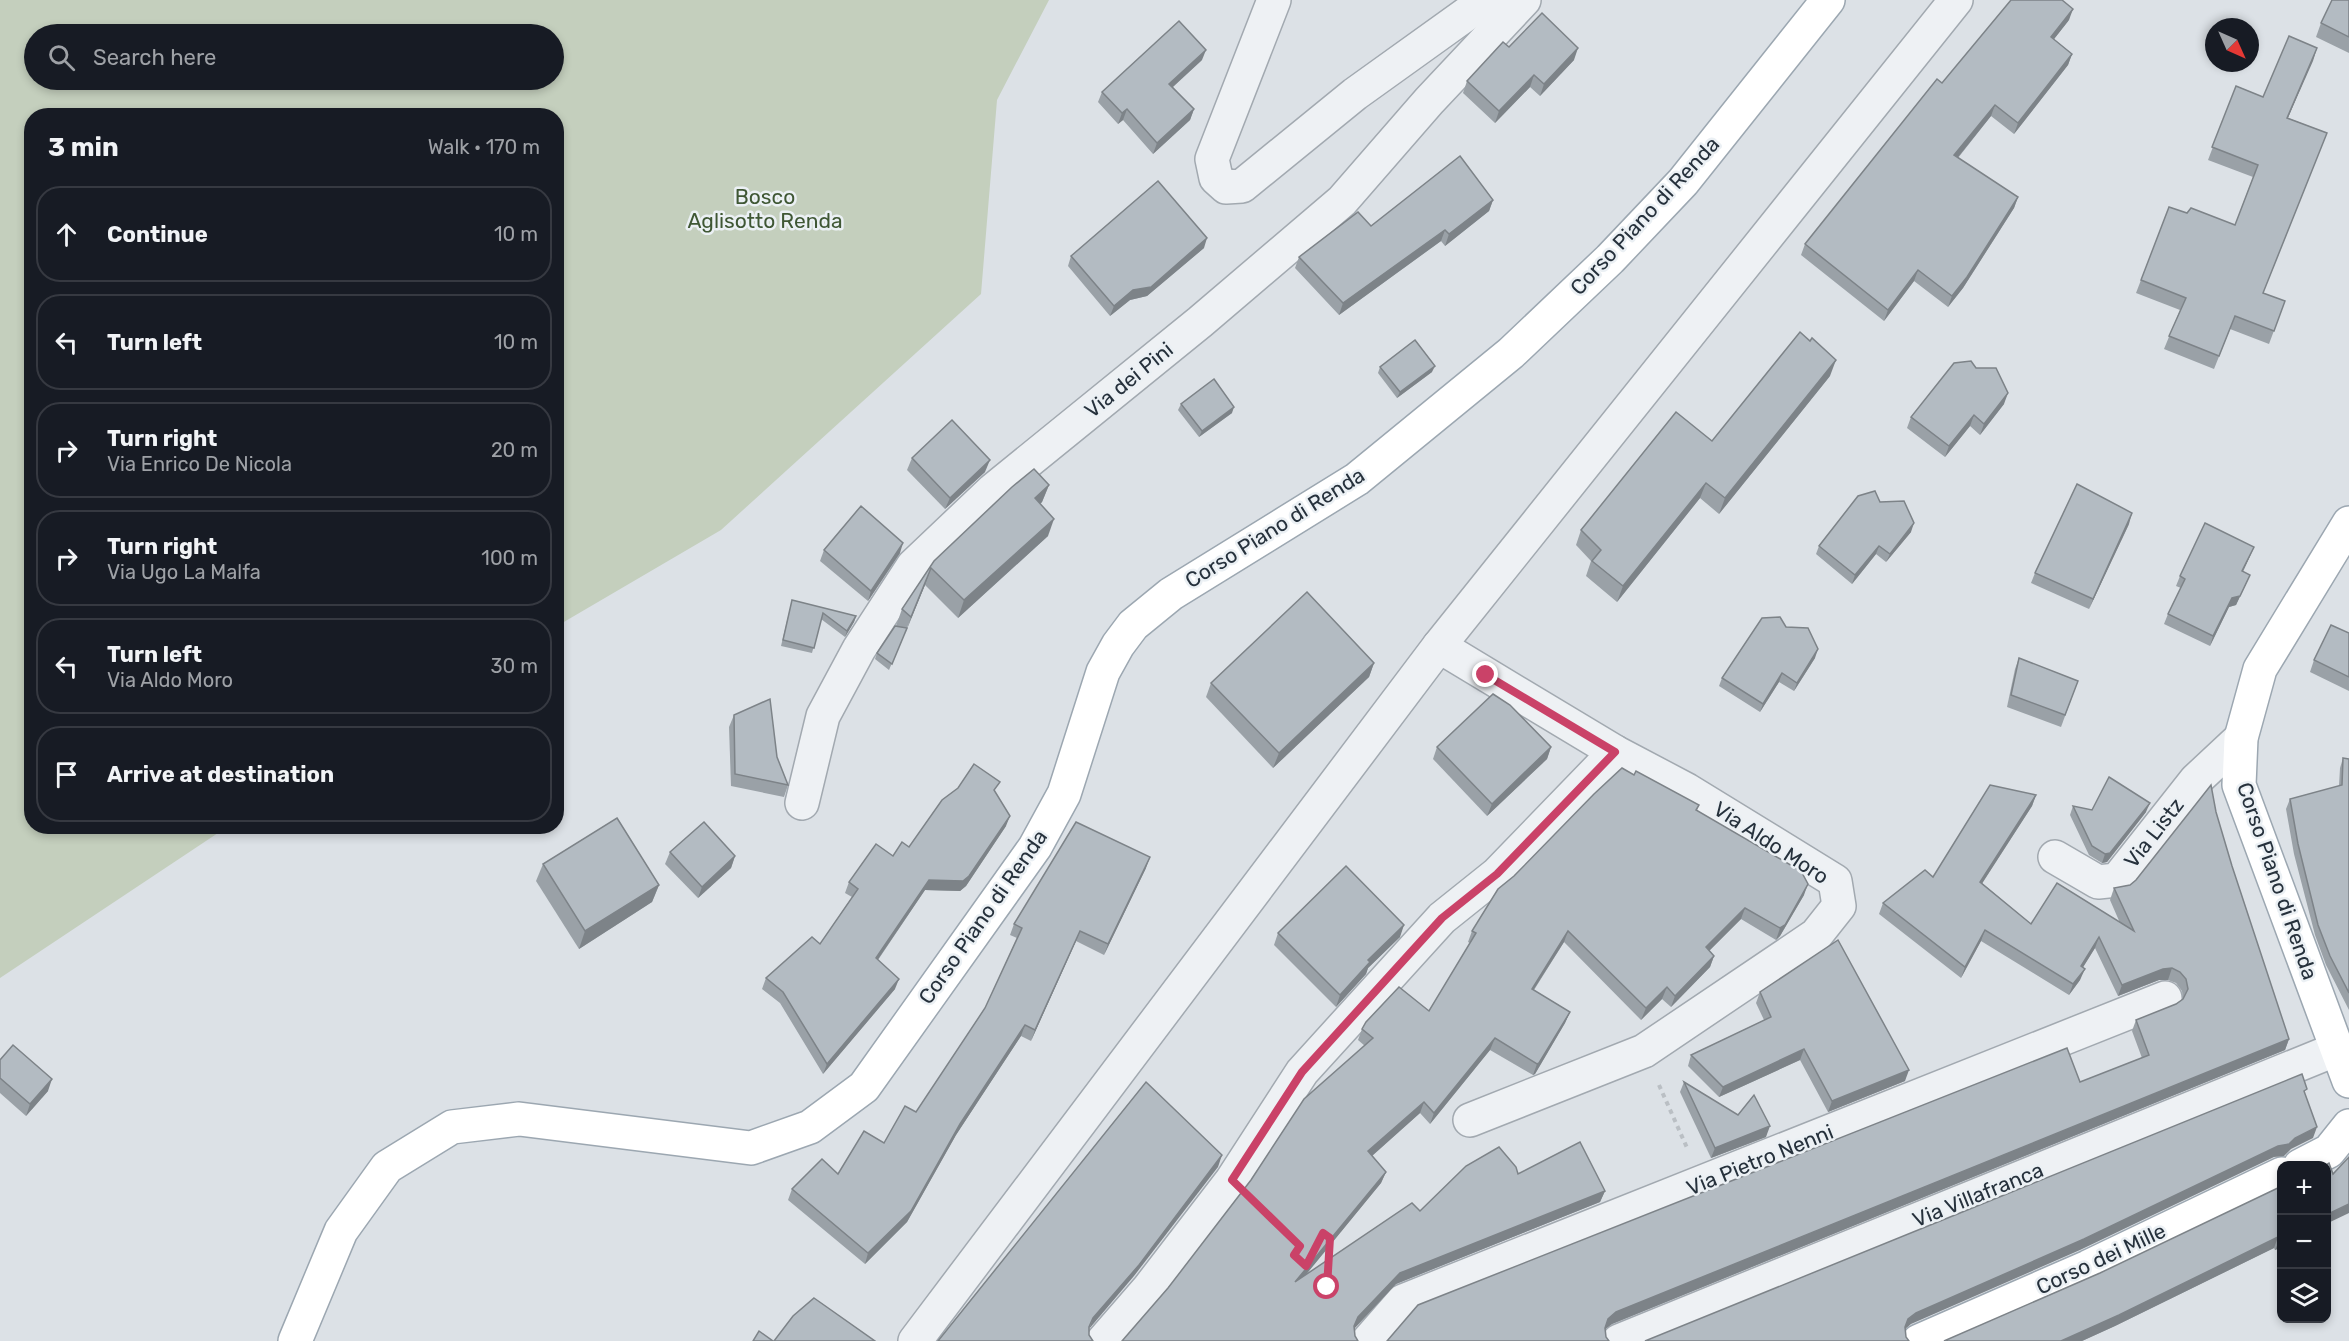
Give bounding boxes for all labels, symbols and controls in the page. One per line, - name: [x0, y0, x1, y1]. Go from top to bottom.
- north arrow: [2205, 18, 2259, 72]
- search box: [24, 24, 564, 90]
- icon: search: [45, 41, 78, 74]
- text: Search here: [93, 44, 216, 71]
- street label: Corso Piano di Renda: [1565, 131, 1724, 300]
- text: 3 min: [48, 132, 119, 163]
- text: Walk · 170 m: [428, 135, 540, 159]
- park label: Bosco Aglisotto Renda: [687, 184, 843, 233]
- icon: ahead: [50, 218, 83, 251]
- text: Continue: [107, 221, 208, 248]
- text: 10 m: [494, 222, 538, 246]
- icon: left: [50, 326, 83, 359]
- text: Turn left: [107, 329, 202, 356]
- text: 10 m: [494, 330, 538, 354]
- street label: Via dei Pini: [1079, 336, 1178, 423]
- text: Turn right: [107, 425, 217, 452]
- icon: right: [50, 434, 83, 467]
- text: 20 m: [491, 438, 538, 462]
- text: Via Enrico De Nicola: [107, 452, 292, 476]
- street label: Corso Piano di Renda: [1180, 462, 1369, 593]
- text: Turn right: [107, 533, 217, 560]
- icon: right: [50, 542, 83, 575]
- text: 100 m: [481, 546, 538, 570]
- text: Via Ugo La Malfa: [107, 560, 261, 584]
- text: Turn left: [107, 641, 202, 668]
- icon: left: [50, 650, 83, 683]
- text: 30 m: [491, 654, 538, 678]
- route end: [1472, 661, 1498, 687]
- text: Via Aldo Moro: [107, 668, 233, 692]
- icon: arrive: [50, 758, 83, 791]
- text: Arrive at destination: [107, 761, 334, 788]
- street label: Corso Piano di Renda: [2232, 779, 2323, 983]
- street label: Via Listz: [2119, 793, 2189, 873]
- street label: Via Aldo Moro: [1709, 796, 1834, 889]
- street label: Corso Piano di Renda: [913, 825, 1052, 1009]
- street label: Via Pietro Nenni: [1683, 1119, 1837, 1200]
- street label: Via Villafranca: [1909, 1157, 2047, 1232]
- map controls: [2277, 1161, 2331, 1323]
- button: +: [2277, 1161, 2331, 1215]
- button: −: [2277, 1215, 2331, 1269]
- street label: Corso dei Mille: [2032, 1218, 2170, 1299]
- button: layers: [2277, 1269, 2331, 1323]
- route start: [1313, 1273, 1339, 1299]

